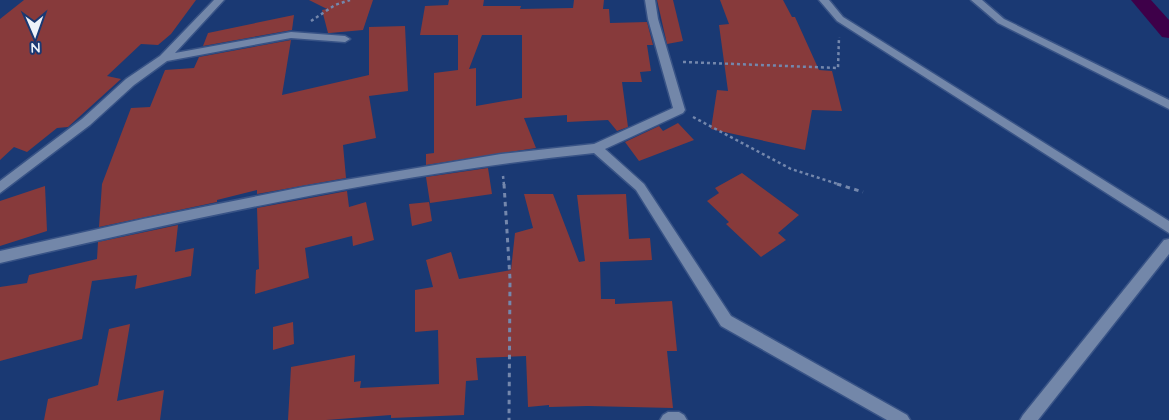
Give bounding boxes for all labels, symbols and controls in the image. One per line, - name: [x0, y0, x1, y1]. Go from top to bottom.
- north arrow: [10, 10, 60, 60]
- text: N: [30, 39, 41, 57]

